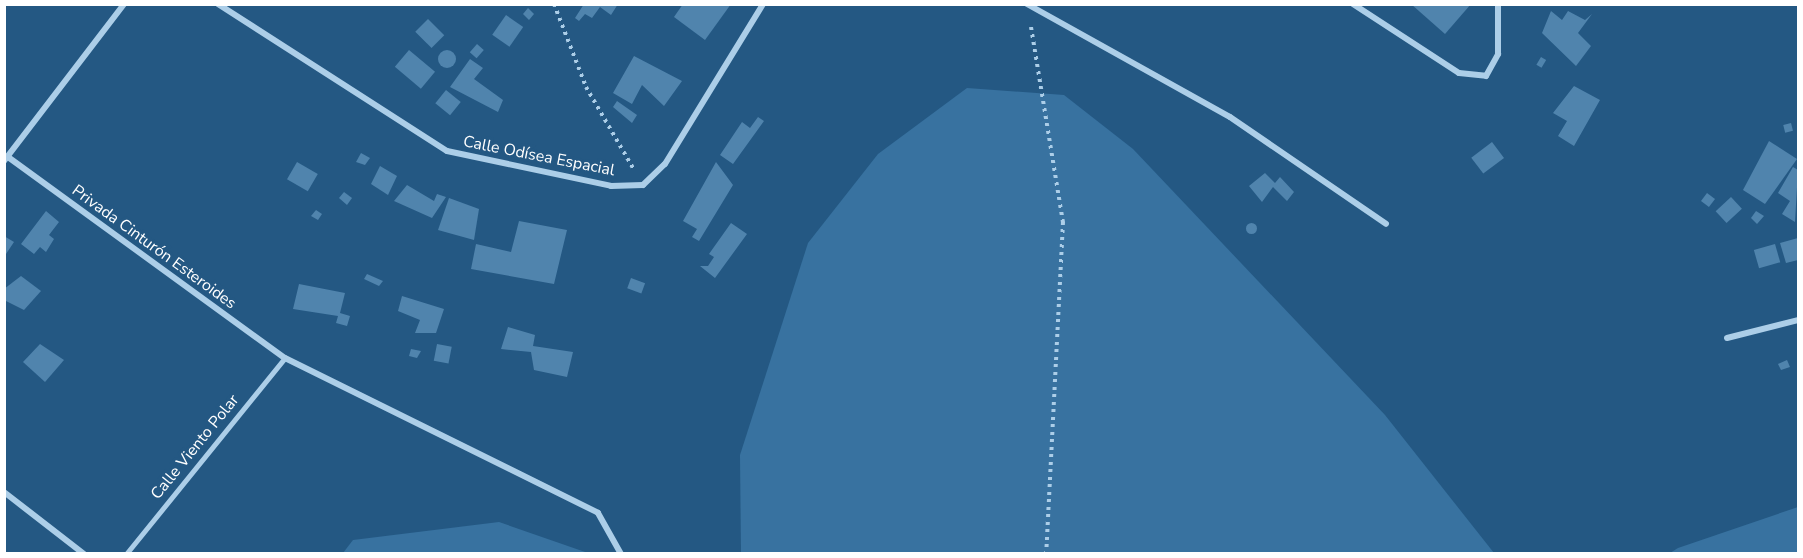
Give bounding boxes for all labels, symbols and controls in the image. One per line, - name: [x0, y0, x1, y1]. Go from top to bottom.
- street label: Calle Odísea Espacial: [462, 132, 616, 180]
- street label: Privada Cinturón Esteroides: [68, 181, 240, 313]
- street label: Calle Viento Polar: [147, 391, 243, 503]

